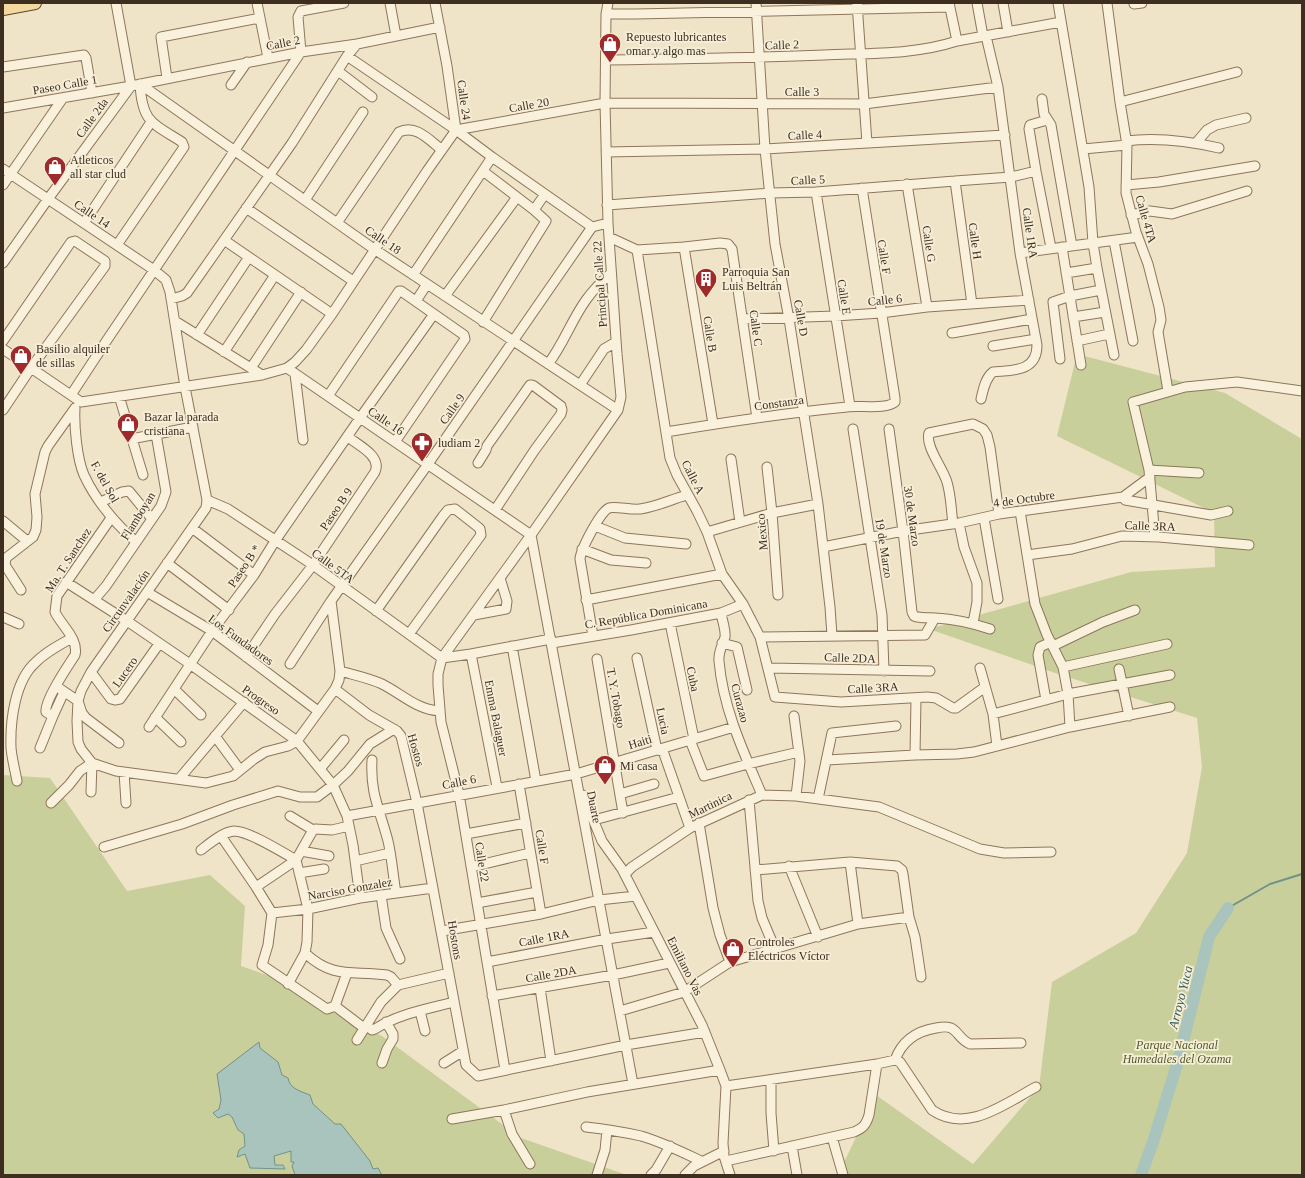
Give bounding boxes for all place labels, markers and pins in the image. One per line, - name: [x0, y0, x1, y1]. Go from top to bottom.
- place label: Repuesto lubricantes omar y algo mas: [626, 30, 727, 58]
- shop icon: Repuesto lubricantes omar y algo mas: [597, 31, 623, 64]
- place label: Atleticos all star clud: [70, 153, 126, 181]
- shop icon: Atleticos all star clud: [42, 154, 68, 187]
- place label: Parroquia San Luis Beltrán: [722, 265, 790, 293]
- building icon: Parroquia San Luis Beltrán: [693, 266, 719, 299]
- place label: Basilio alquiler de sillas: [36, 342, 110, 370]
- shop icon: Basilio alquiler de sillas: [8, 343, 34, 376]
- place label: Bazar la parada cristiana: [144, 410, 219, 438]
- shop icon: Bazar la parada cristiana: [115, 411, 141, 444]
- pharmacy icon: ludiam 2: [409, 430, 435, 463]
- place label: ludiam 2: [438, 436, 480, 450]
- shop icon: Mi casa: [592, 753, 618, 786]
- place label: Mi casa: [620, 759, 658, 773]
- place label: Controles Eléctricos Víctor: [748, 935, 829, 963]
- shop icon: Controles Eléctricos Víctor: [720, 936, 746, 969]

